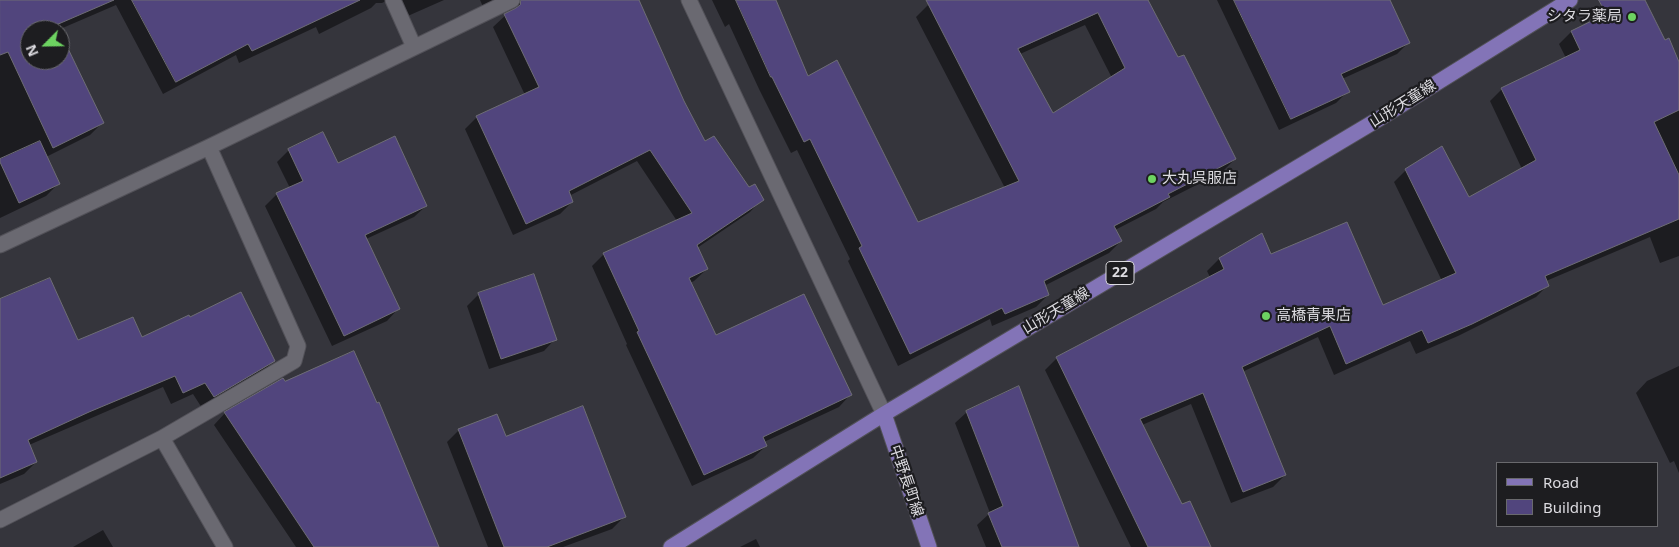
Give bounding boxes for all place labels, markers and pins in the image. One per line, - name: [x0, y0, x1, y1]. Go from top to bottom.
- place label: シタラ薬局: [1547, 8, 1622, 26]
- marker: シタラ薬局: [1626, 11, 1638, 23]
- place label: 大丸呉服店: [1162, 170, 1237, 188]
- marker: 大丸呉服店: [1146, 173, 1158, 185]
- place label: 高橋青果店: [1276, 307, 1351, 325]
- marker: 高橋青果店: [1260, 310, 1272, 322]

